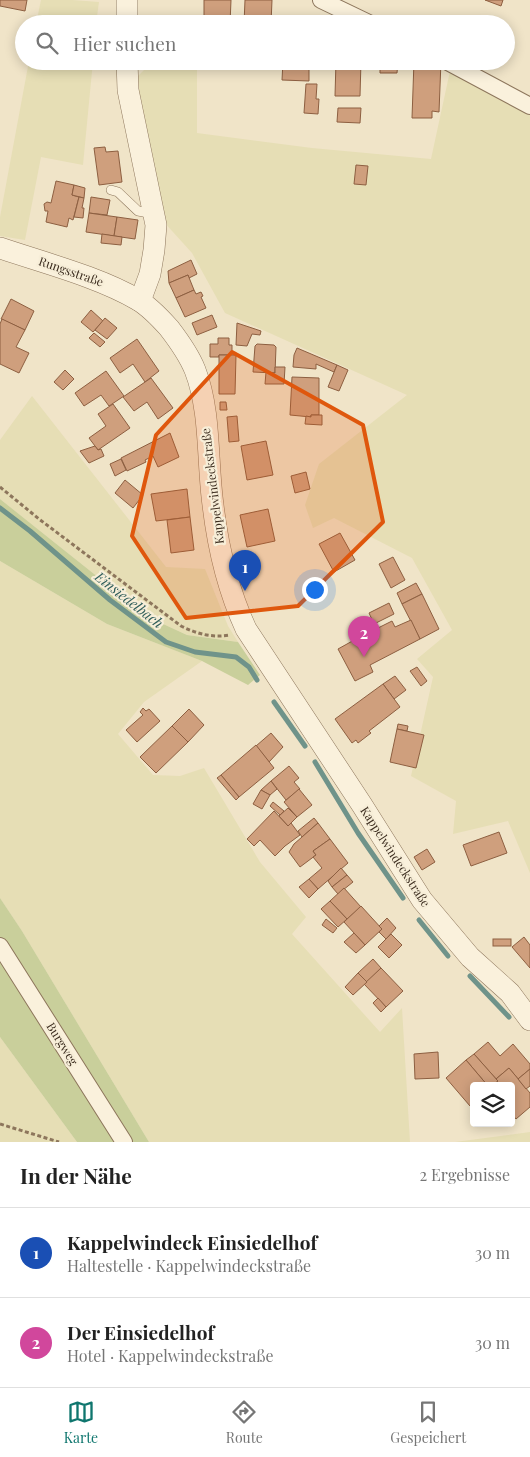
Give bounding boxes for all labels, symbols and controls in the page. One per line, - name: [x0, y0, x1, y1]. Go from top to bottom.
- search box: [15, 15, 515, 70]
- icon: search: [33, 29, 61, 57]
- text: Hier suchen: [73, 30, 176, 56]
- street label: Rungsstraße: [37, 253, 106, 290]
- street label: Kappelwindeckstraße: [197, 427, 227, 545]
- pin: 1: [229, 550, 261, 591]
- water label: Einsiedelbach: [90, 566, 167, 632]
- your location: [302, 577, 328, 603]
- pin: 2: [348, 616, 380, 657]
- street label: Kappelwindeckstraße: [357, 803, 434, 910]
- street label: Burgweg: [43, 1019, 83, 1068]
- map controls: [470, 1082, 515, 1127]
- button: layers: [470, 1082, 515, 1127]
- text: In der Nähe: [20, 1161, 132, 1189]
- text: 2 Ergebnisse: [419, 1164, 510, 1185]
- text: Kappelwindeck Einsiedelhof: [67, 1229, 317, 1255]
- text: 1: [33, 1242, 39, 1263]
- text: 30 m: [475, 1242, 510, 1263]
- text: Haltestelle · Kappelwindeckstraße: [67, 1255, 311, 1276]
- text: Der Einsiedelhof: [67, 1319, 214, 1345]
- text: 2: [32, 1332, 40, 1353]
- text: 30 m: [475, 1332, 510, 1353]
- text: Hotel · Kappelwindeckstraße: [67, 1345, 274, 1366]
- tab: Karte: [64, 1398, 98, 1447]
- tab: Route: [226, 1398, 263, 1447]
- tab: Gespeichert: [390, 1398, 466, 1447]

